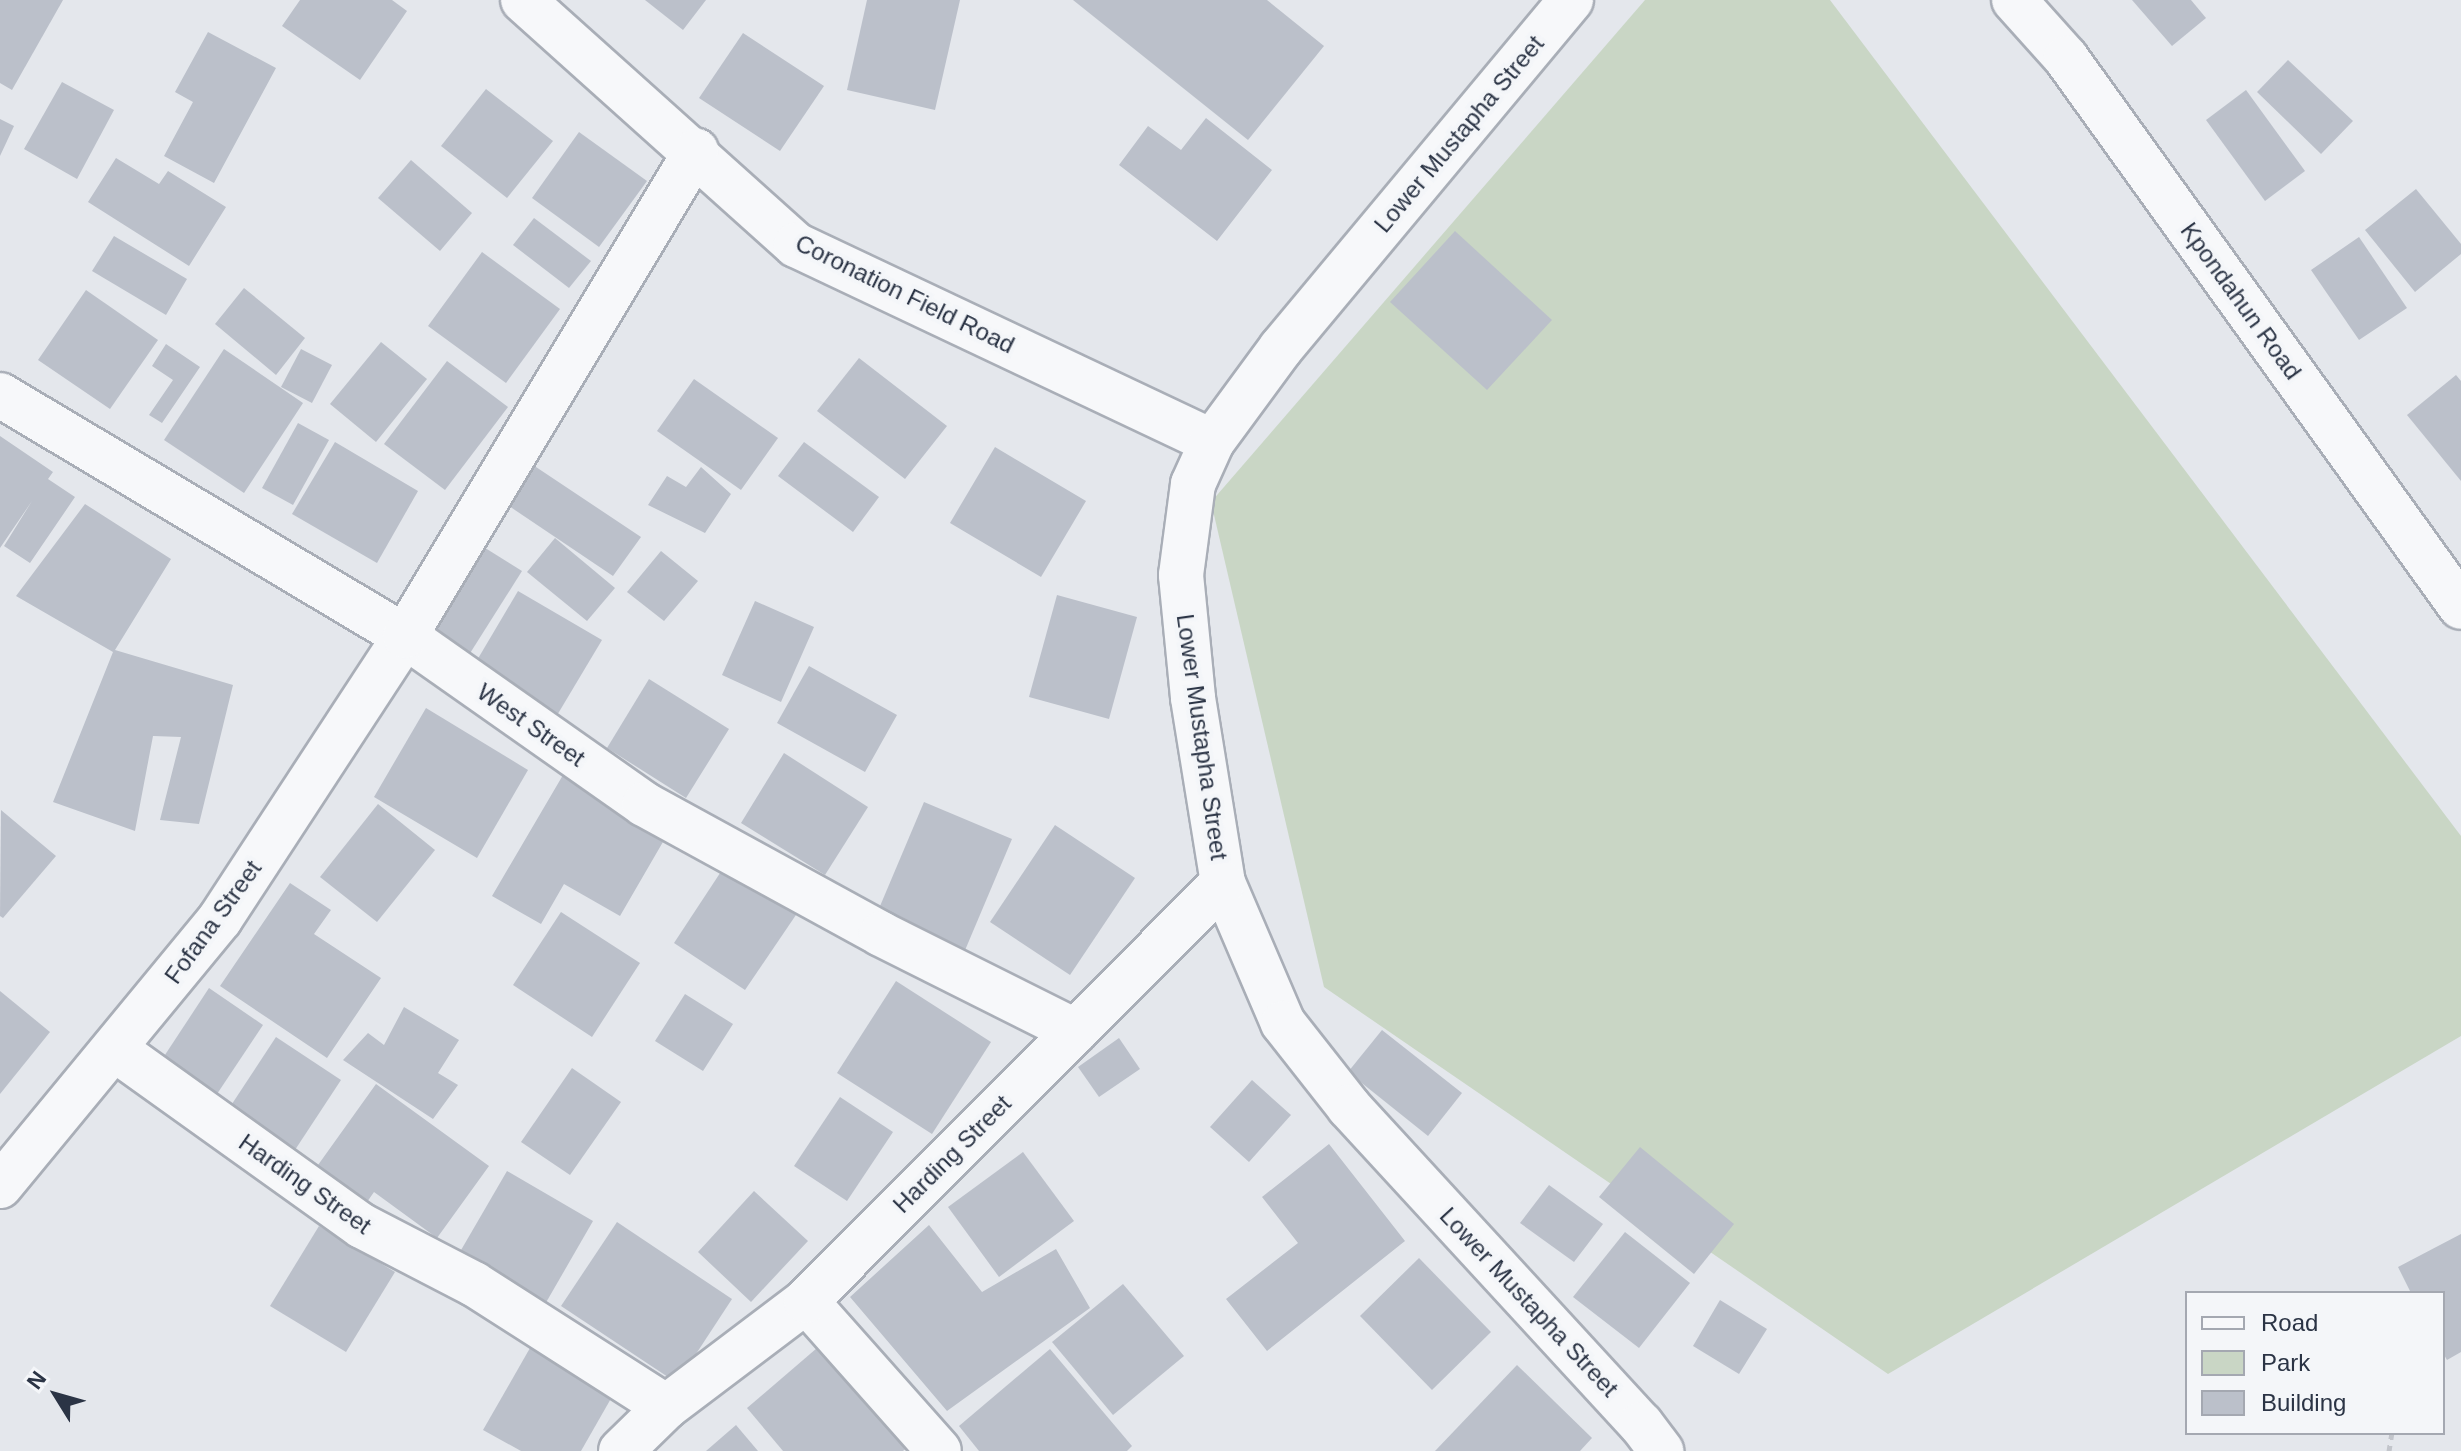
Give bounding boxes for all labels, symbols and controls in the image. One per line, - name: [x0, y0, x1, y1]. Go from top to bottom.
- street label: Lower Mustapha Street: [1368, 30, 1550, 238]
- street label: Kpondahun Road: [2174, 217, 2308, 385]
- street label: Coronation Field Road: [791, 228, 1019, 360]
- street label: Lower Mustapha Street: [1170, 612, 1234, 862]
- street label: West Street: [472, 677, 590, 773]
- street label: Fofana Street: [159, 855, 267, 989]
- street label: Harding Street: [887, 1089, 1017, 1219]
- street label: Harding Street: [233, 1128, 377, 1240]
- street label: Lower Mustapha Street: [1434, 1201, 1624, 1403]
- legend: [2185, 1291, 2445, 1435]
- text: Road: [2261, 1309, 2318, 1336]
- text: Park: [2261, 1349, 2310, 1376]
- north arrow: [16, 1355, 96, 1435]
- text: N: [22, 1366, 51, 1394]
- text: Building: [2261, 1389, 2346, 1416]

